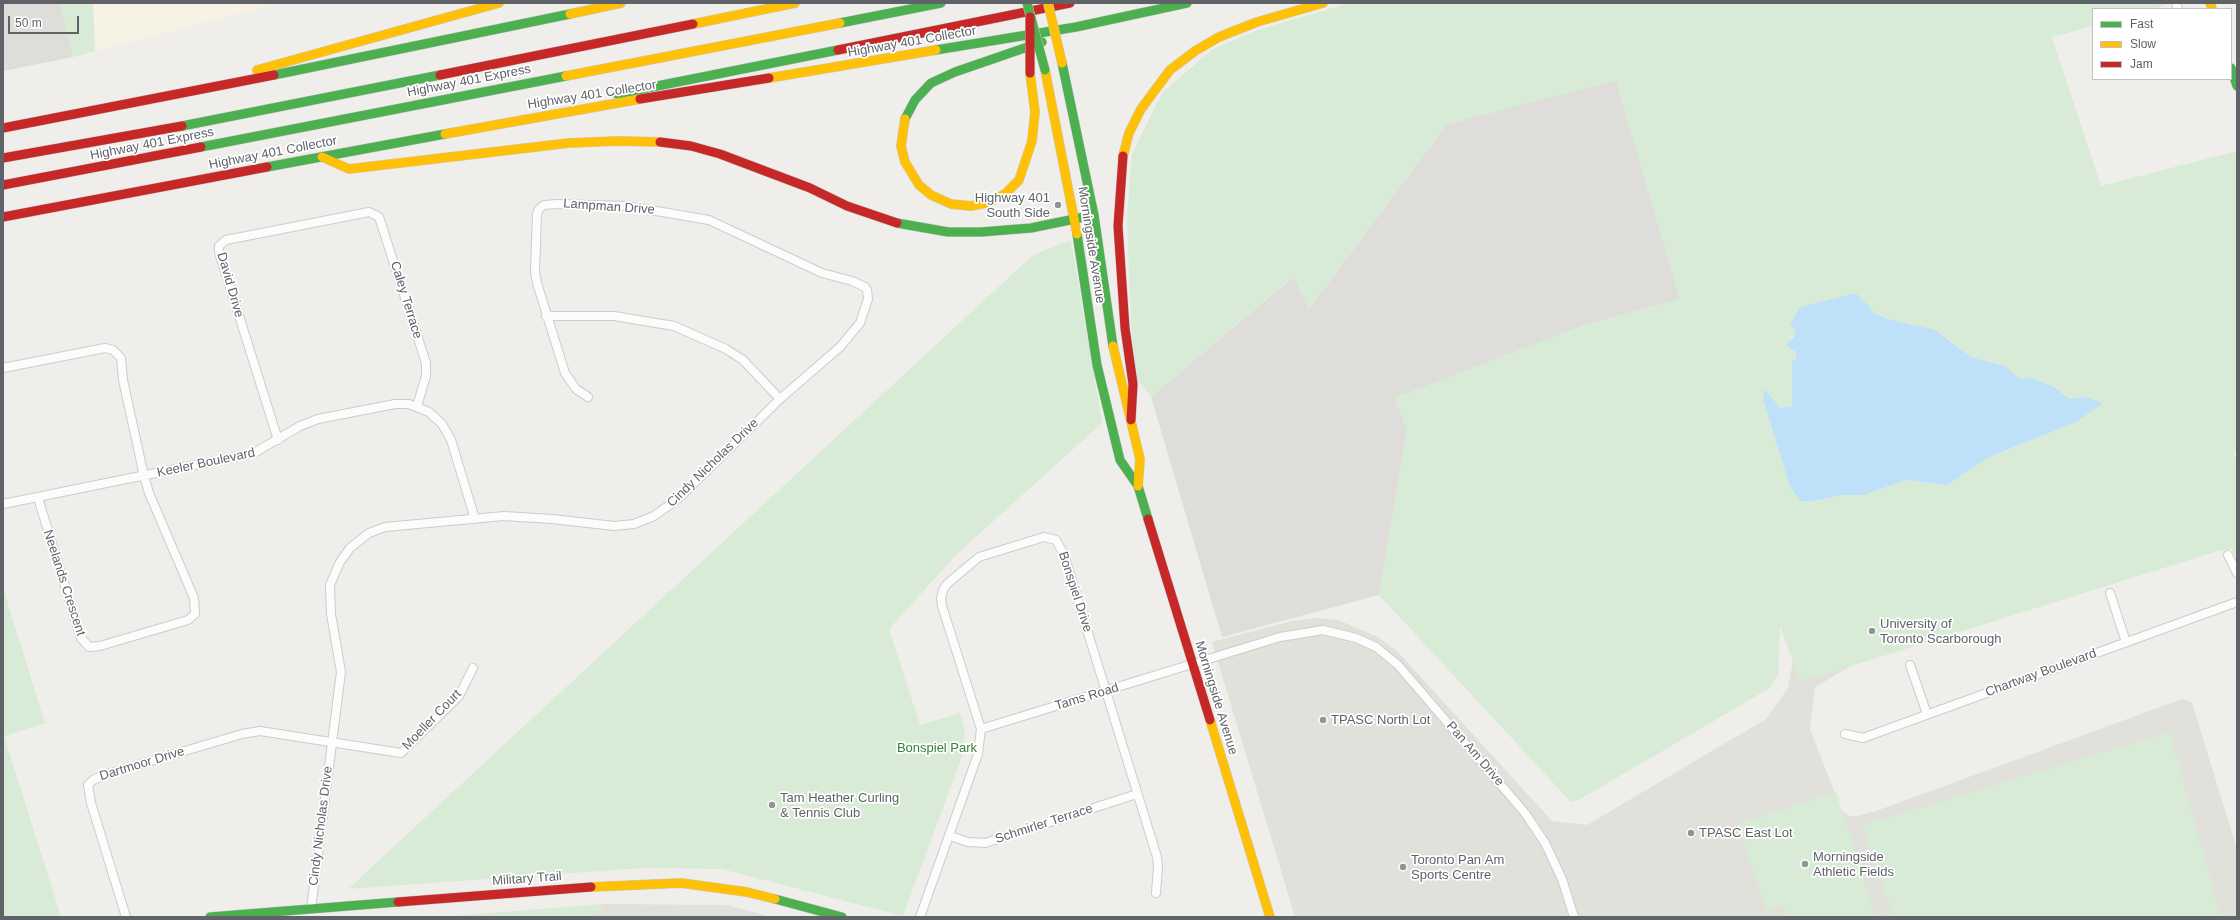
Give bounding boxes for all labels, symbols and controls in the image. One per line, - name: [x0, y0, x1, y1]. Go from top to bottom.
- scale bar: [10, 8, 81, 34]
- legend: [2092, 8, 2232, 80]
- text: 50 m: [15, 16, 42, 30]
- text: Fast: [2130, 17, 2153, 31]
- street label: Highway 401 Collector: [847, 23, 977, 61]
- text: Slow: [2130, 37, 2156, 51]
- text: Jam: [2130, 57, 2153, 71]
- street label: Highway 401 Express: [406, 61, 532, 101]
- street label: Highway 401 Collector: [527, 77, 657, 113]
- street label: Highway 401 Express: [89, 124, 215, 164]
- street label: Highway 401 Collector: [208, 133, 338, 173]
- street label: Morningside Avenue: [1074, 185, 1108, 305]
- place label: Highway 401 South Side: [975, 190, 1050, 221]
- street label: Lampman Drive: [563, 196, 655, 218]
- marker: Highway 401 South Side: [1053, 200, 1063, 210]
- street label: David Drive: [213, 251, 247, 319]
- street label: Caley Terrace: [387, 259, 425, 341]
- street label: Cindy Nicholas Drive: [664, 415, 762, 511]
- street label: Keeler Boulevard: [156, 445, 256, 481]
- street label: Neelands Crescent: [39, 528, 89, 638]
- street label: Bonspiel Drive: [1055, 550, 1095, 634]
- place label: University of Toronto Scarborough: [1880, 616, 2001, 647]
- marker: University of Toronto Scarborough: [1867, 626, 1877, 636]
- street label: Morningside Avenue: [1191, 639, 1241, 757]
- street label: Chartway Boulevard: [1983, 646, 2099, 700]
- street label: Tams Road: [1053, 680, 1121, 714]
- street label: Moeller Court: [399, 687, 465, 753]
- place label: TPASC North Lot: [1331, 712, 1430, 728]
- marker: TPASC North Lot: [1318, 715, 1328, 725]
- street label: Pan Am Drive: [1443, 719, 1507, 789]
- park label: Bonspiel Park: [897, 740, 977, 756]
- street label: Dartmoor Drive: [98, 744, 186, 784]
- street label: Cindy Nicholas Drive: [306, 765, 336, 887]
- place label: Tam Heather Curling & Tennis Club: [780, 790, 899, 821]
- marker: Tam Heather Curling & Tennis Club: [767, 800, 777, 810]
- street label: Schmirler Terrace: [993, 801, 1095, 847]
- place label: TPASC East Lot: [1699, 825, 1793, 841]
- marker: TPASC East Lot: [1686, 828, 1696, 838]
- place label: Morningside Athletic Fields: [1813, 849, 1894, 880]
- place label: Toronto Pan Am Sports Centre: [1411, 852, 1504, 883]
- marker: Morningside Athletic Fields: [1800, 859, 1810, 869]
- marker: Toronto Pan Am Sports Centre: [1398, 862, 1408, 872]
- street label: Military Trail: [492, 869, 562, 889]

